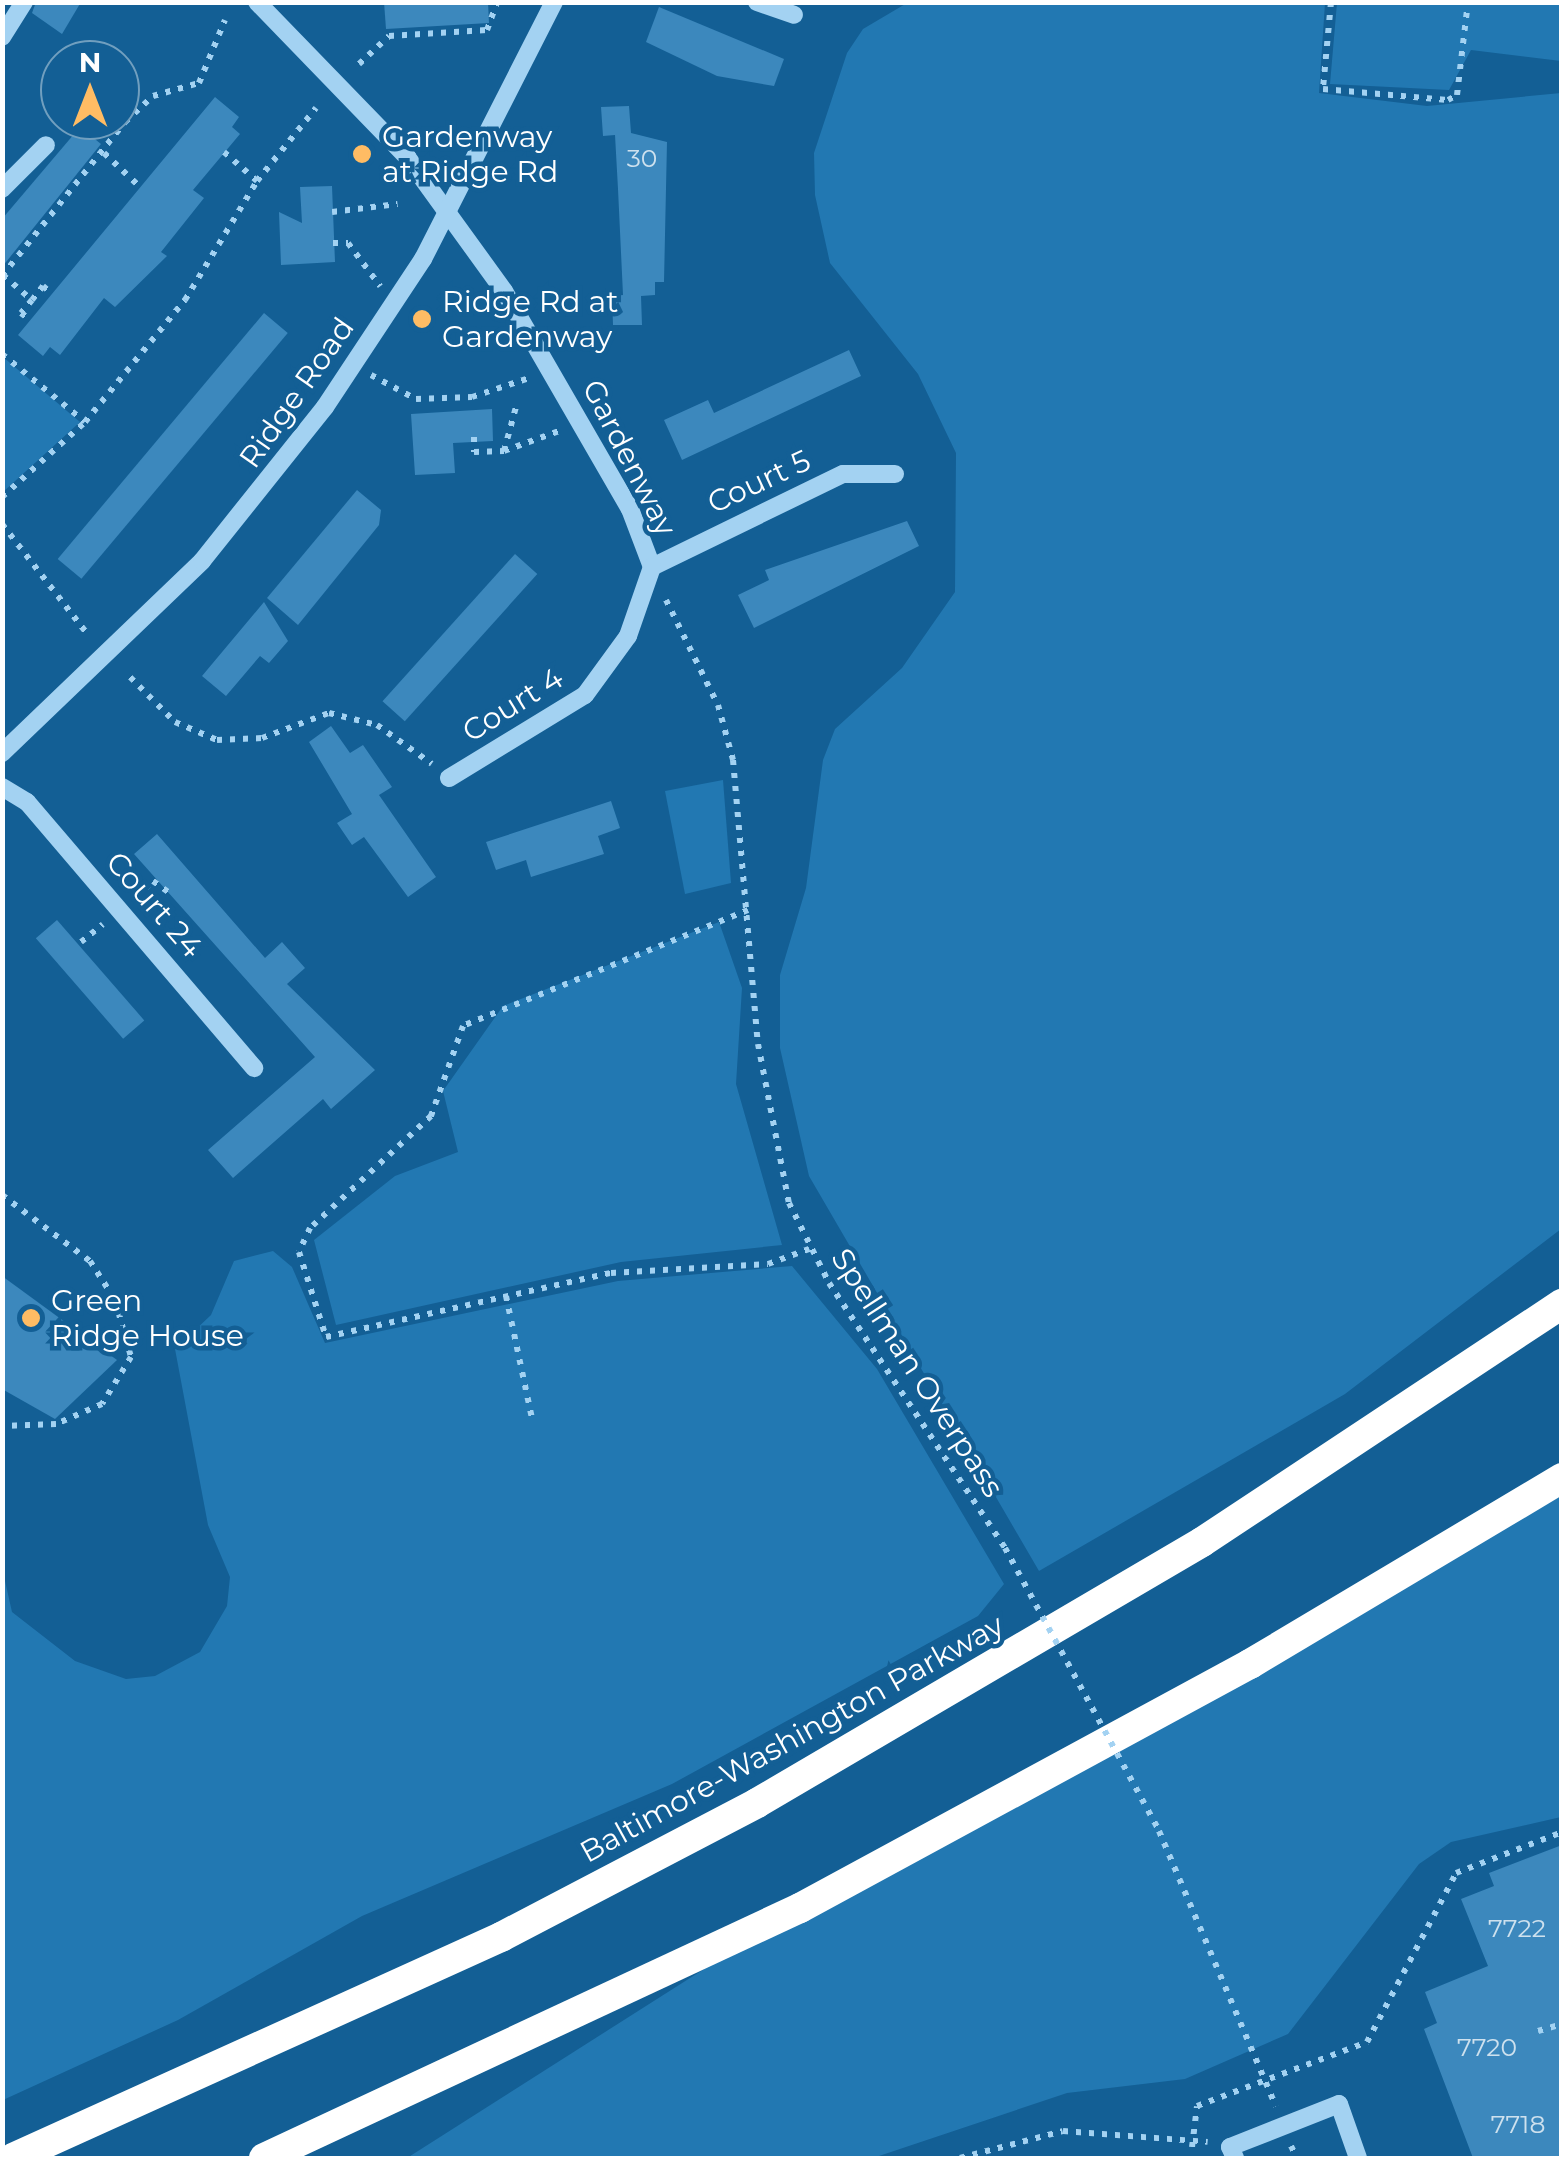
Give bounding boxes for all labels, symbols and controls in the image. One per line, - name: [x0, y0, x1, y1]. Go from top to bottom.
- north arrow: [40, 40, 140, 140]
- text: N: [79, 45, 101, 79]
- place label: Gardenway at Ridge Rd: [382, 119, 558, 190]
- marker: Gardenway at Ridge Rd: [351, 143, 373, 165]
- house number: 30: [627, 143, 657, 173]
- place label: Ridge Rd at Gardenway: [442, 284, 618, 354]
- marker: Ridge Rd at Gardenway: [411, 308, 433, 330]
- street label: Ridge Road: [232, 311, 362, 475]
- street label: Gardenway: [574, 374, 684, 542]
- street label: Court 5: [702, 443, 816, 521]
- street label: Court 4: [456, 660, 570, 750]
- street label: Court 24: [98, 845, 210, 965]
- street label: Spellman Overpass: [823, 1242, 1011, 1504]
- place label: Green Ridge House: [51, 1283, 244, 1354]
- marker: Green Ridge House: [20, 1307, 42, 1329]
- street label: Baltimore-Washington Parkway: [574, 1607, 1010, 1871]
- house number: 7722: [1488, 1913, 1546, 1943]
- house number: 7720: [1457, 2032, 1517, 2062]
- house number: 7718: [1491, 2109, 1545, 2139]

